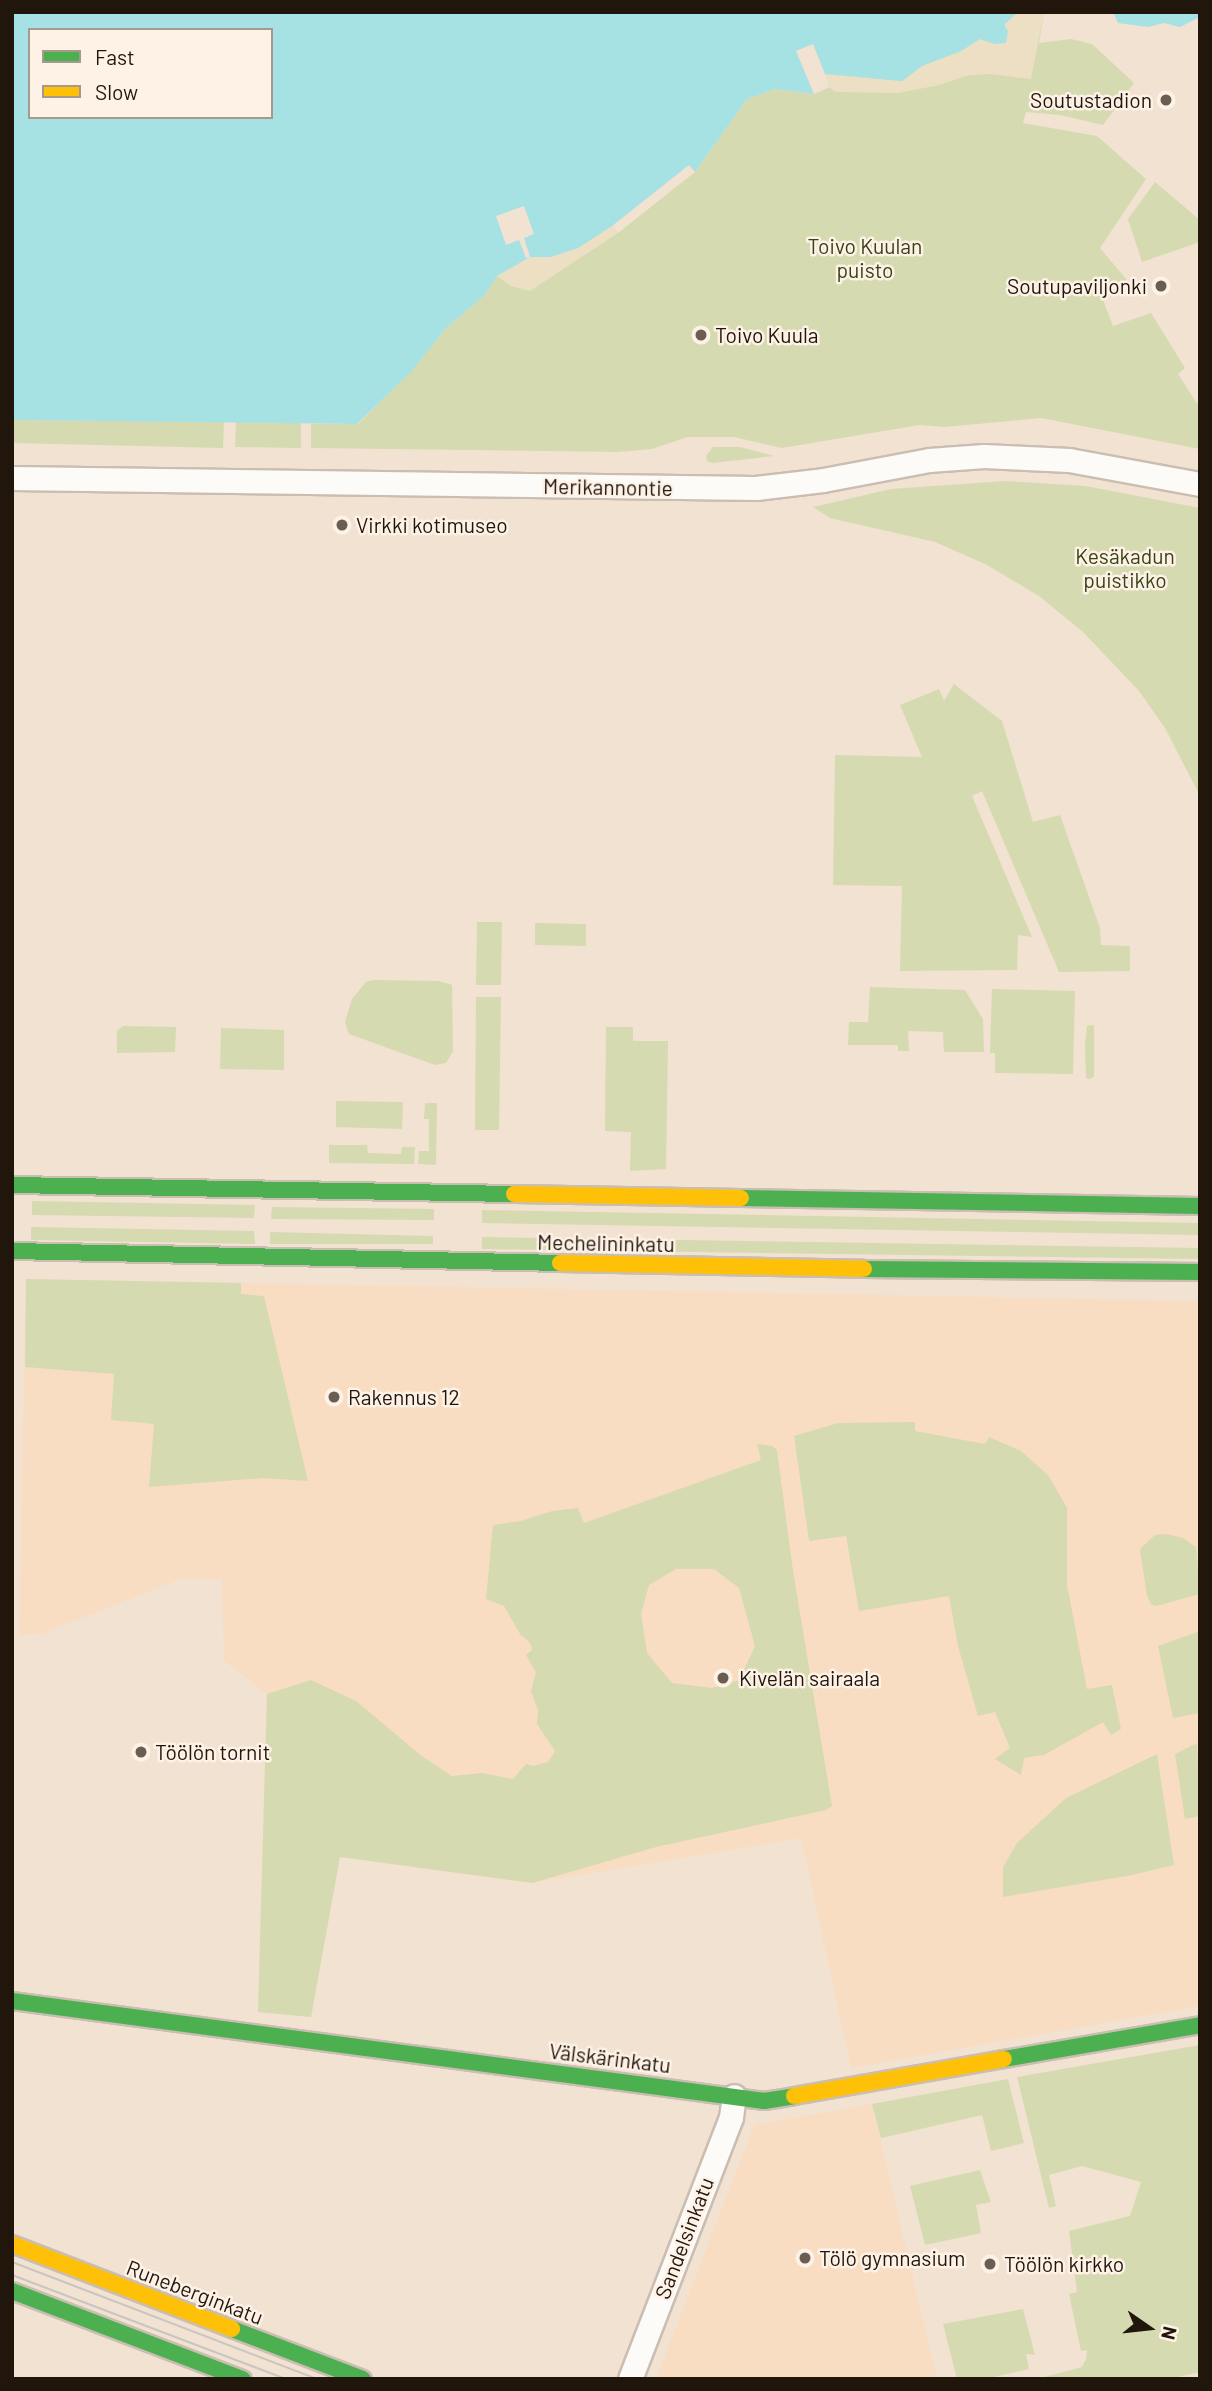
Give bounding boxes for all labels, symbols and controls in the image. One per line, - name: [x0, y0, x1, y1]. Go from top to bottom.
- legend: [28, 28, 273, 119]
- text: Fast: [95, 44, 135, 69]
- text: Slow: [95, 79, 138, 104]
- place label: Soutustadion: [1030, 87, 1152, 113]
- marker: Soutustadion: [1158, 92, 1174, 108]
- park label: Toivo Kuulan puisto: [808, 233, 922, 283]
- place label: Soutupaviljonki: [1007, 273, 1147, 299]
- marker: Soutupaviljonki: [1153, 278, 1169, 294]
- place label: Toivo Kuula: [715, 322, 818, 348]
- marker: Toivo Kuula: [693, 327, 709, 343]
- street label: Merikannontie: [543, 473, 673, 501]
- place label: Virkki kotimuseo: [356, 512, 508, 538]
- marker: Virkki kotimuseo: [334, 517, 350, 533]
- park label: Kesäkadun puistikko: [1075, 543, 1175, 593]
- street label: Mechelininkatu: [537, 1229, 675, 1257]
- place label: Rakennus 12: [348, 1384, 460, 1410]
- marker: Rakennus 12: [326, 1389, 342, 1405]
- place label: Kivelän sairaala: [739, 1665, 880, 1691]
- marker: Kivelän sairaala: [713, 1668, 733, 1688]
- place label: Töölön tornit: [155, 1739, 270, 1765]
- marker: Töölön tornit: [133, 1744, 149, 1760]
- street label: Välskärinkatu: [548, 2038, 672, 2078]
- street label: Sandelsinkatu: [649, 2174, 719, 2302]
- place label: Tölö gymnasium: [819, 2245, 965, 2271]
- marker: Tölö gymnasium: [797, 2250, 813, 2266]
- place label: Töölön kirkko: [1004, 2251, 1124, 2277]
- street label: Runeberginkatu: [123, 2254, 267, 2330]
- marker: Töölön kirkko: [982, 2256, 998, 2272]
- north arrow: [1114, 2293, 1184, 2363]
- text: N: [1157, 2324, 1183, 2342]

